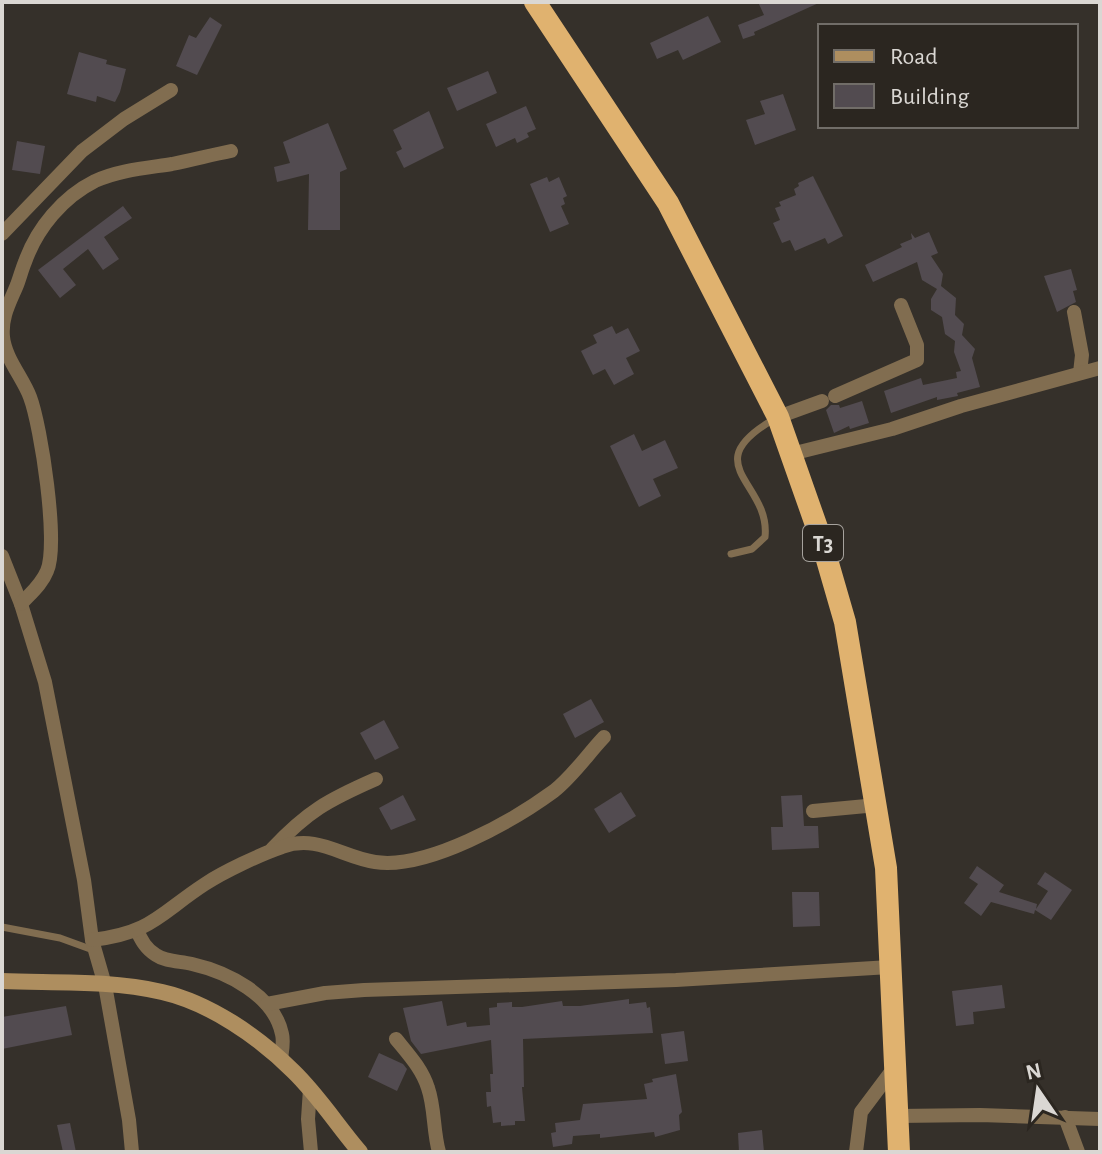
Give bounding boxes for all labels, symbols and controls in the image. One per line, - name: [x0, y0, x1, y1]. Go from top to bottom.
- legend: [818, 24, 1078, 128]
- text: Road: [890, 45, 938, 69]
- text: Building: [890, 85, 969, 109]
- road number: T3: [803, 525, 843, 561]
- north arrow: [998, 1050, 1078, 1130]
- text: N: [1024, 1059, 1044, 1084]

